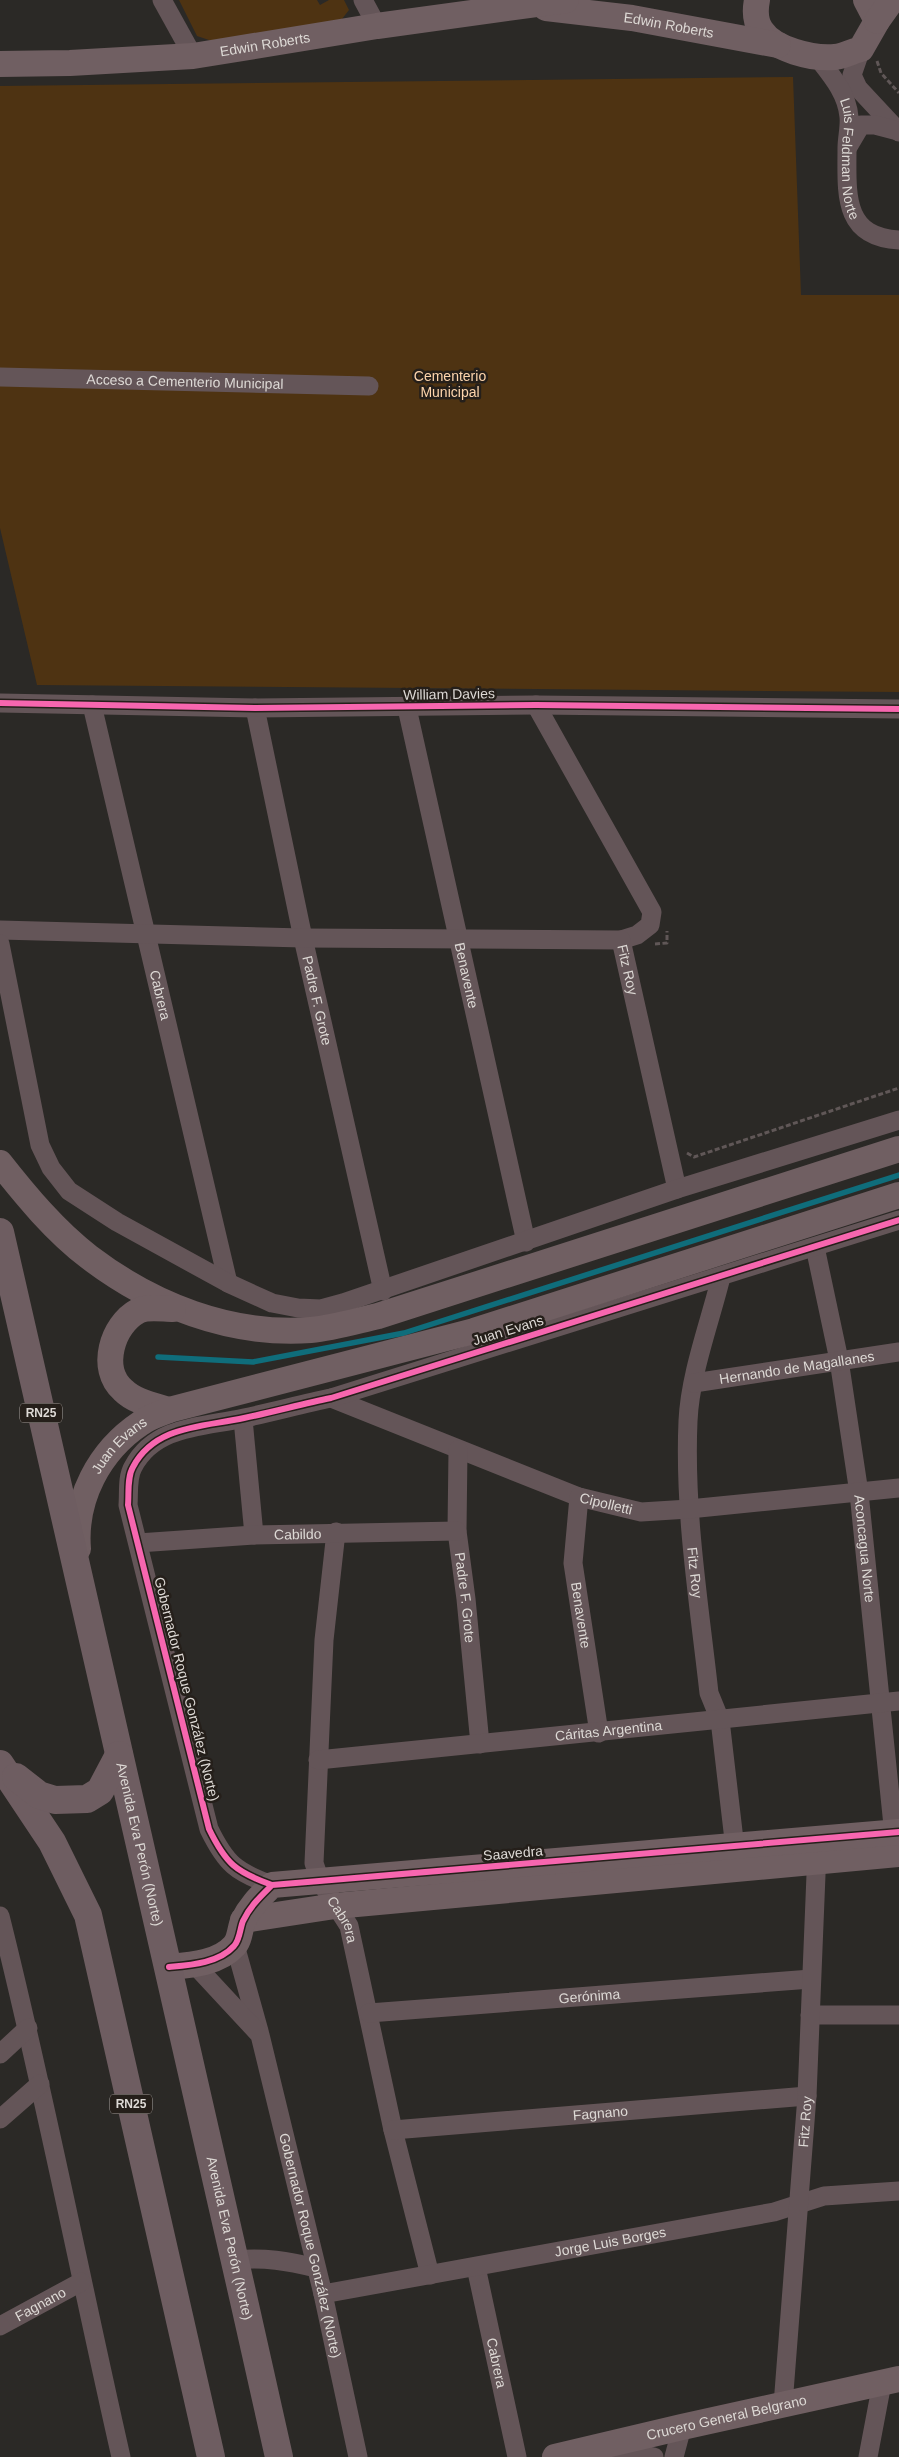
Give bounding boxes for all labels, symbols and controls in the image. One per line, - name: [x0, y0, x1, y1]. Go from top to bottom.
- street label: Edwin Roberts: [623, 9, 715, 41]
- street label: Edwin Roberts: [219, 29, 311, 60]
- street label: Luis Feldman Norte: [837, 96, 863, 222]
- park label: Cementerio Municipal: [414, 368, 486, 400]
- street label: Acceso a Cementerio Municipal: [86, 371, 284, 392]
- street label: William Davies: [403, 685, 495, 703]
- street label: Benavente: [452, 941, 482, 1010]
- street label: Fitz Roy: [614, 943, 641, 996]
- street label: Padre F. Grote: [299, 954, 335, 1047]
- street label: Cabrera: [147, 969, 174, 1022]
- street label: Juan Evans: [471, 1312, 545, 1348]
- street label: Hernando de Magallanes: [718, 1348, 875, 1387]
- road number: RN25: [20, 1404, 62, 1422]
- street label: Juan Evans: [88, 1414, 150, 1477]
- street label: Cipolletti: [578, 1489, 634, 1518]
- street label: Aconcagua Norte: [851, 1494, 878, 1604]
- street label: Cabildo: [274, 1526, 322, 1543]
- street label: Fitz Roy: [684, 1546, 706, 1599]
- street label: Padre F. Grote: [452, 1551, 478, 1644]
- street label: Gobernador Roque González (Norte): [151, 1575, 223, 1803]
- street label: Benavente: [568, 1581, 594, 1650]
- street label: Cáritas Argentina: [554, 1717, 663, 1744]
- street label: Avenida Eva Perón (Norte): [113, 1761, 166, 1928]
- street label: Saavedra: [482, 1842, 544, 1864]
- street label: Cabrera: [324, 1893, 360, 1944]
- street label: Gerónima: [558, 1986, 621, 2006]
- road number: RN25: [110, 2094, 152, 2114]
- street label: Fitz Roy: [795, 2096, 815, 2148]
- street label: Fagnano: [572, 2103, 629, 2123]
- street label: Gobernador Roque González (Norte): [276, 2131, 345, 2359]
- street label: Avenida Eva Perón (Norte): [204, 2155, 256, 2321]
- street label: Jorge Luis Borges: [553, 2224, 667, 2260]
- street label: Fagnano: [12, 2284, 69, 2324]
- street label: Cabrera: [484, 2336, 510, 2389]
- street label: Crucero General Belgrano: [645, 2392, 808, 2443]

